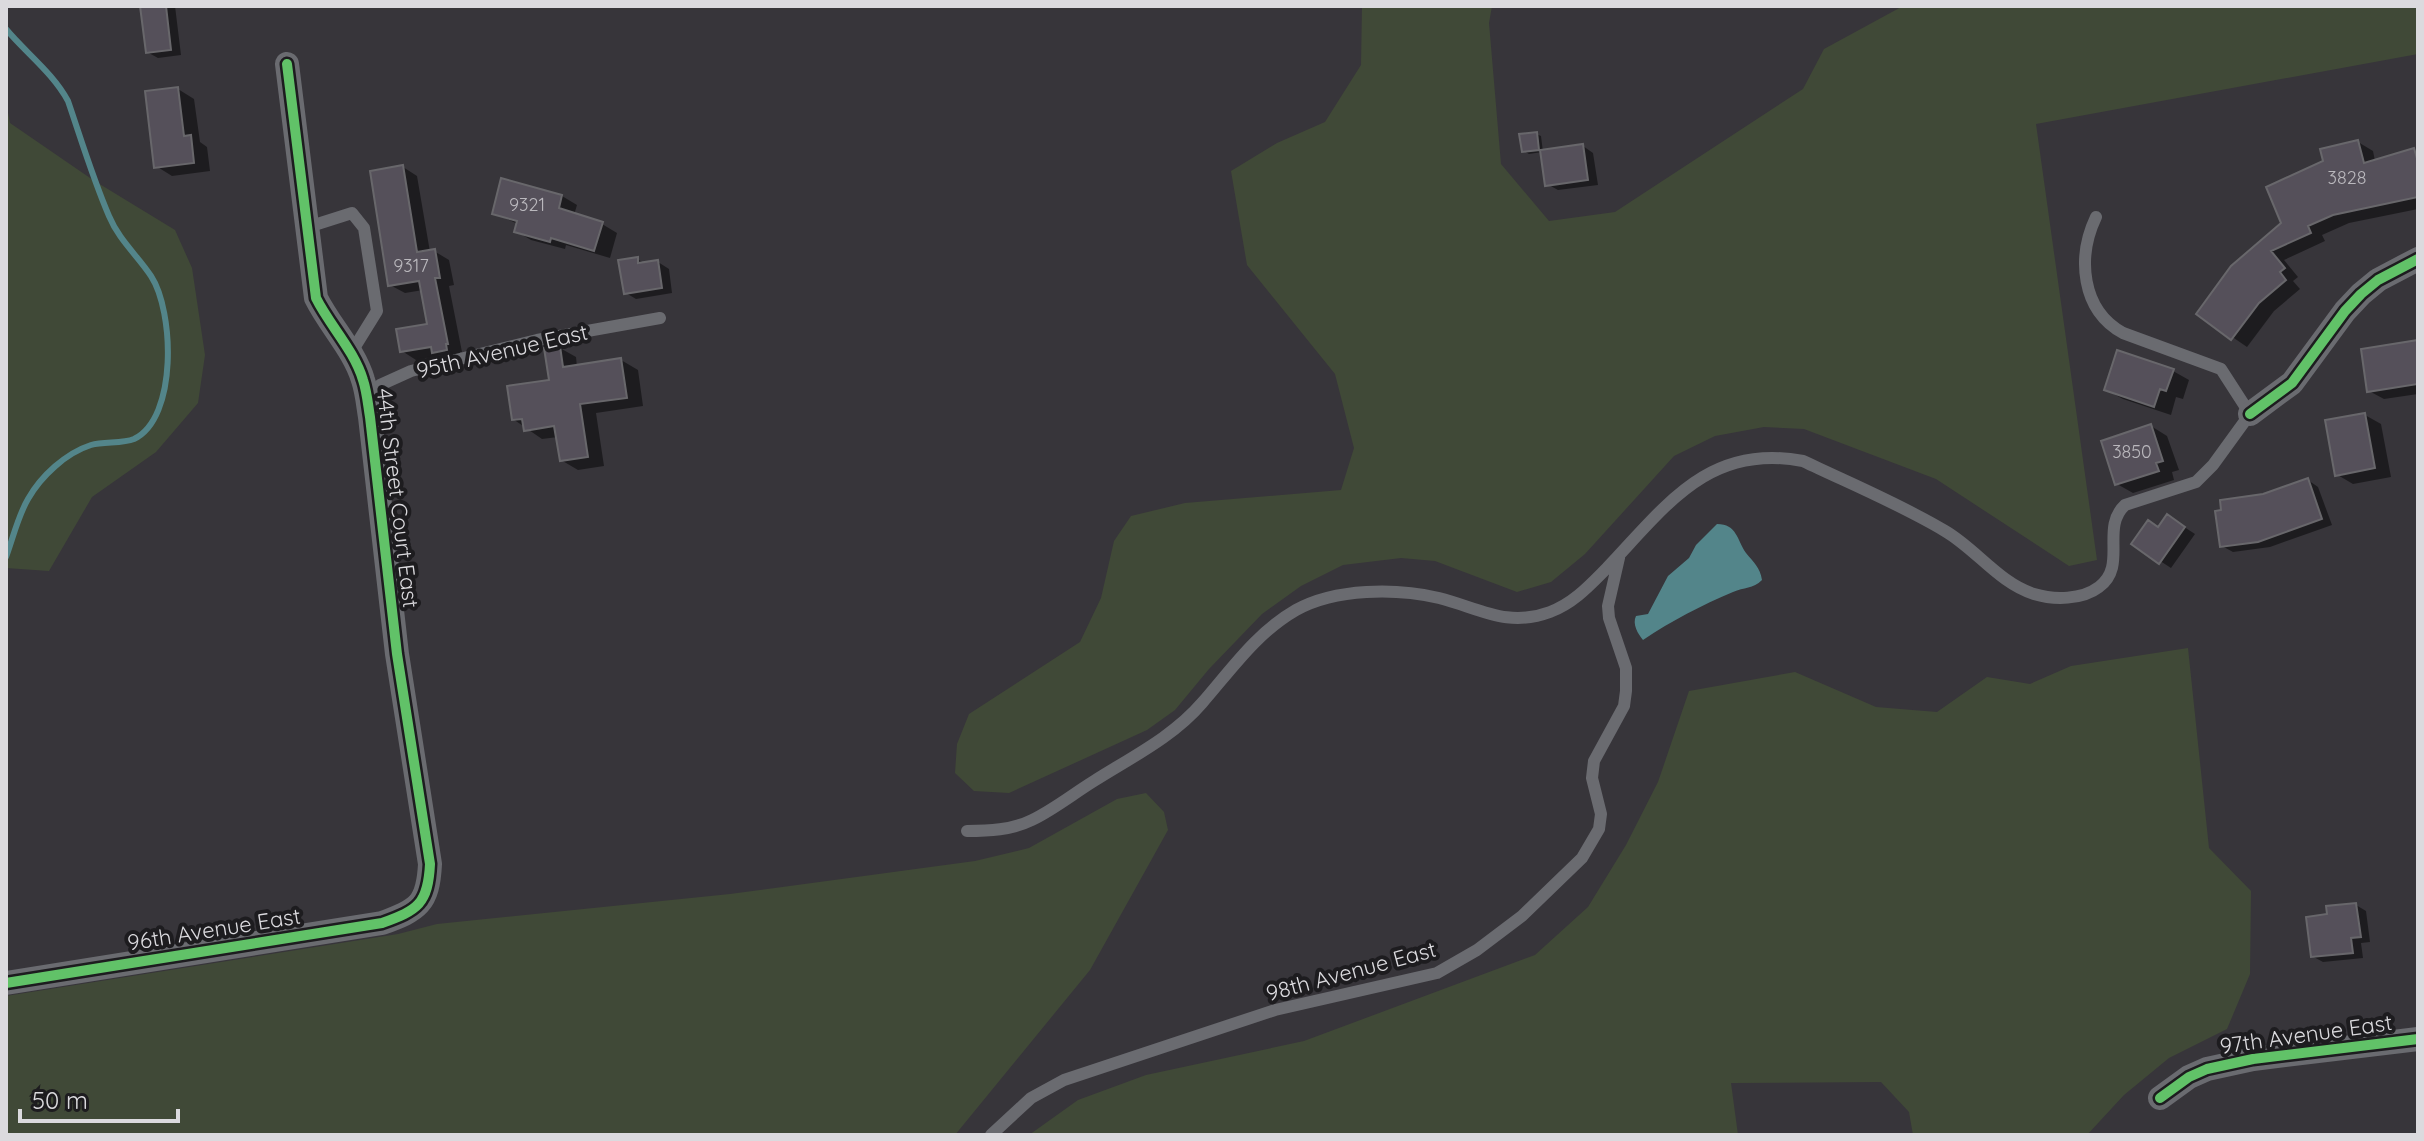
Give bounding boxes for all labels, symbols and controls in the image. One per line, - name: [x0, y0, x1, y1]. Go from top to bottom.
- house number: 3828: [2328, 166, 2366, 189]
- house number: 9321: [509, 193, 545, 216]
- house number: 9317: [393, 254, 429, 277]
- street label: 95th Avenue East: [414, 318, 590, 384]
- street label: 44th Street Court East: [371, 387, 425, 609]
- house number: 3850: [2112, 440, 2152, 463]
- street label: 96th Avenue East: [125, 901, 303, 957]
- street label: 98th Avenue East: [1263, 935, 1439, 1007]
- street label: 97th Avenue East: [2218, 1008, 2394, 1060]
- scale bar: [20, 1073, 178, 1123]
- text: 50 m: [32, 1085, 88, 1115]

